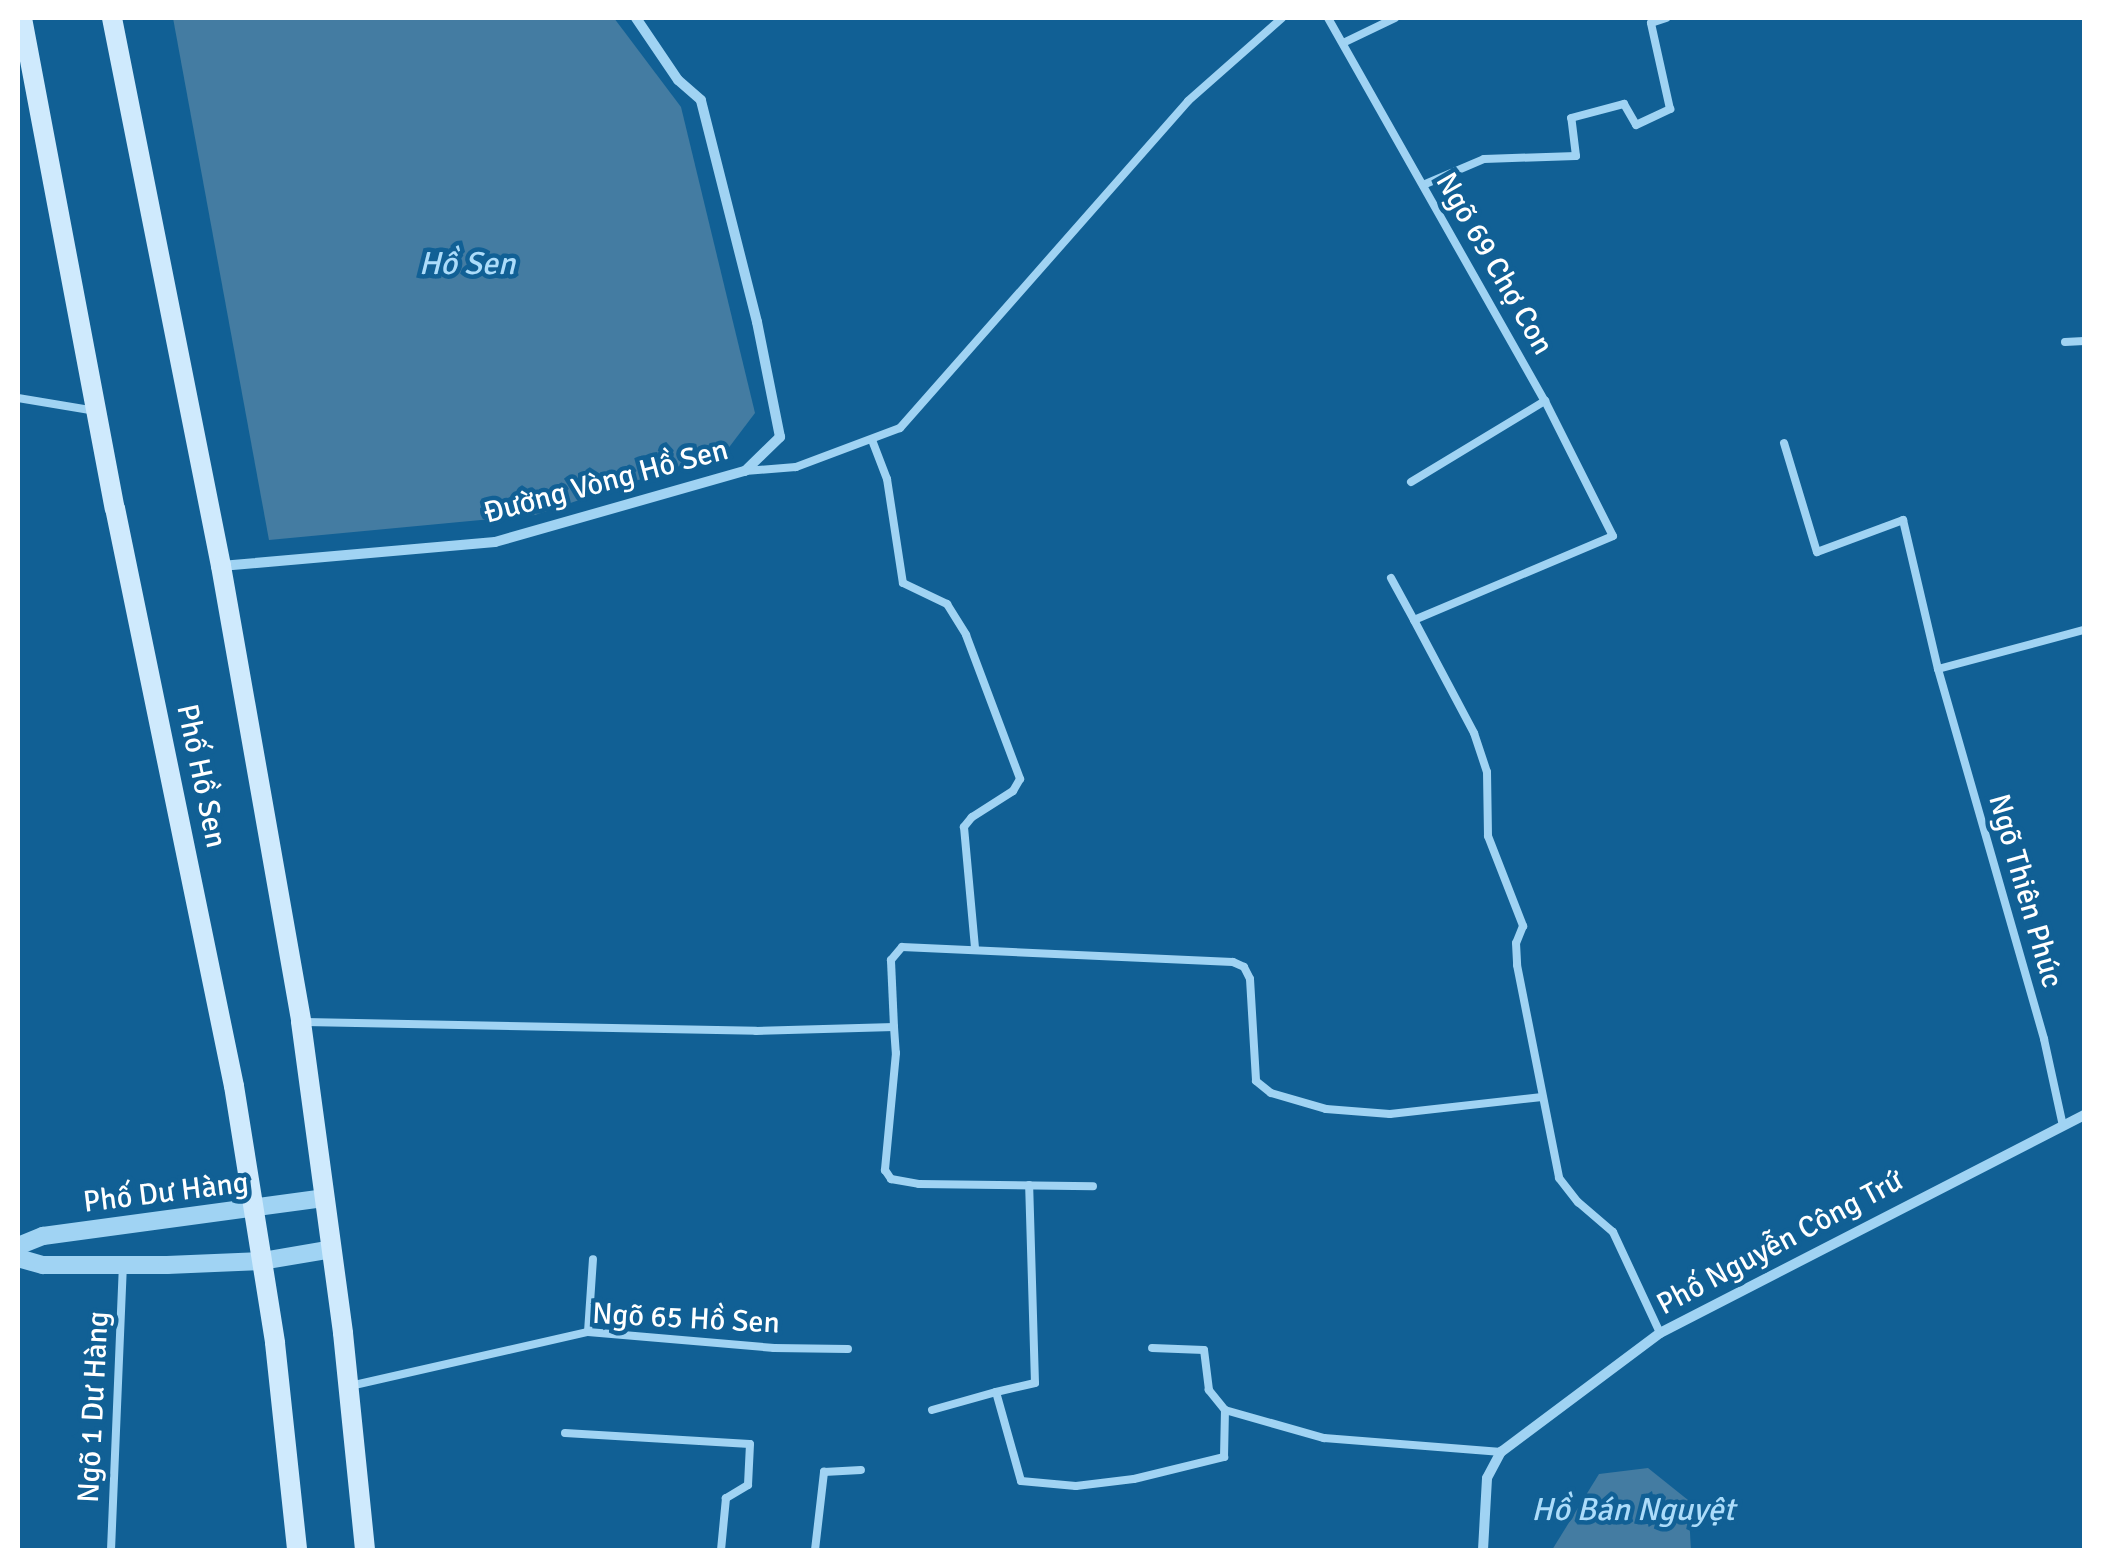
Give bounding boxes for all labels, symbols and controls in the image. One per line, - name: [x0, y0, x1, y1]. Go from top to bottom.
- street label: Ngõ 69 Chợ Con: [1427, 167, 1561, 361]
- water label: Hồ Sen: [419, 245, 515, 283]
- street label: Đường Vòng Hồ Sen: [480, 432, 732, 532]
- street label: Phố Hồ Sen: [168, 701, 234, 851]
- street label: Ngõ Thiên Phúc: [1980, 790, 2070, 992]
- street label: Phố Nguyễn Công Trứ: [1651, 1163, 1909, 1323]
- street label: Phố Dư Hàng: [81, 1165, 251, 1221]
- street label: Ngõ 65 Hồ Sen: [591, 1296, 781, 1342]
- street label: Ngõ 1 Dư Hàng: [71, 1310, 117, 1504]
- water label: Hồ Bán Nguyệt: [1531, 1491, 1735, 1529]

